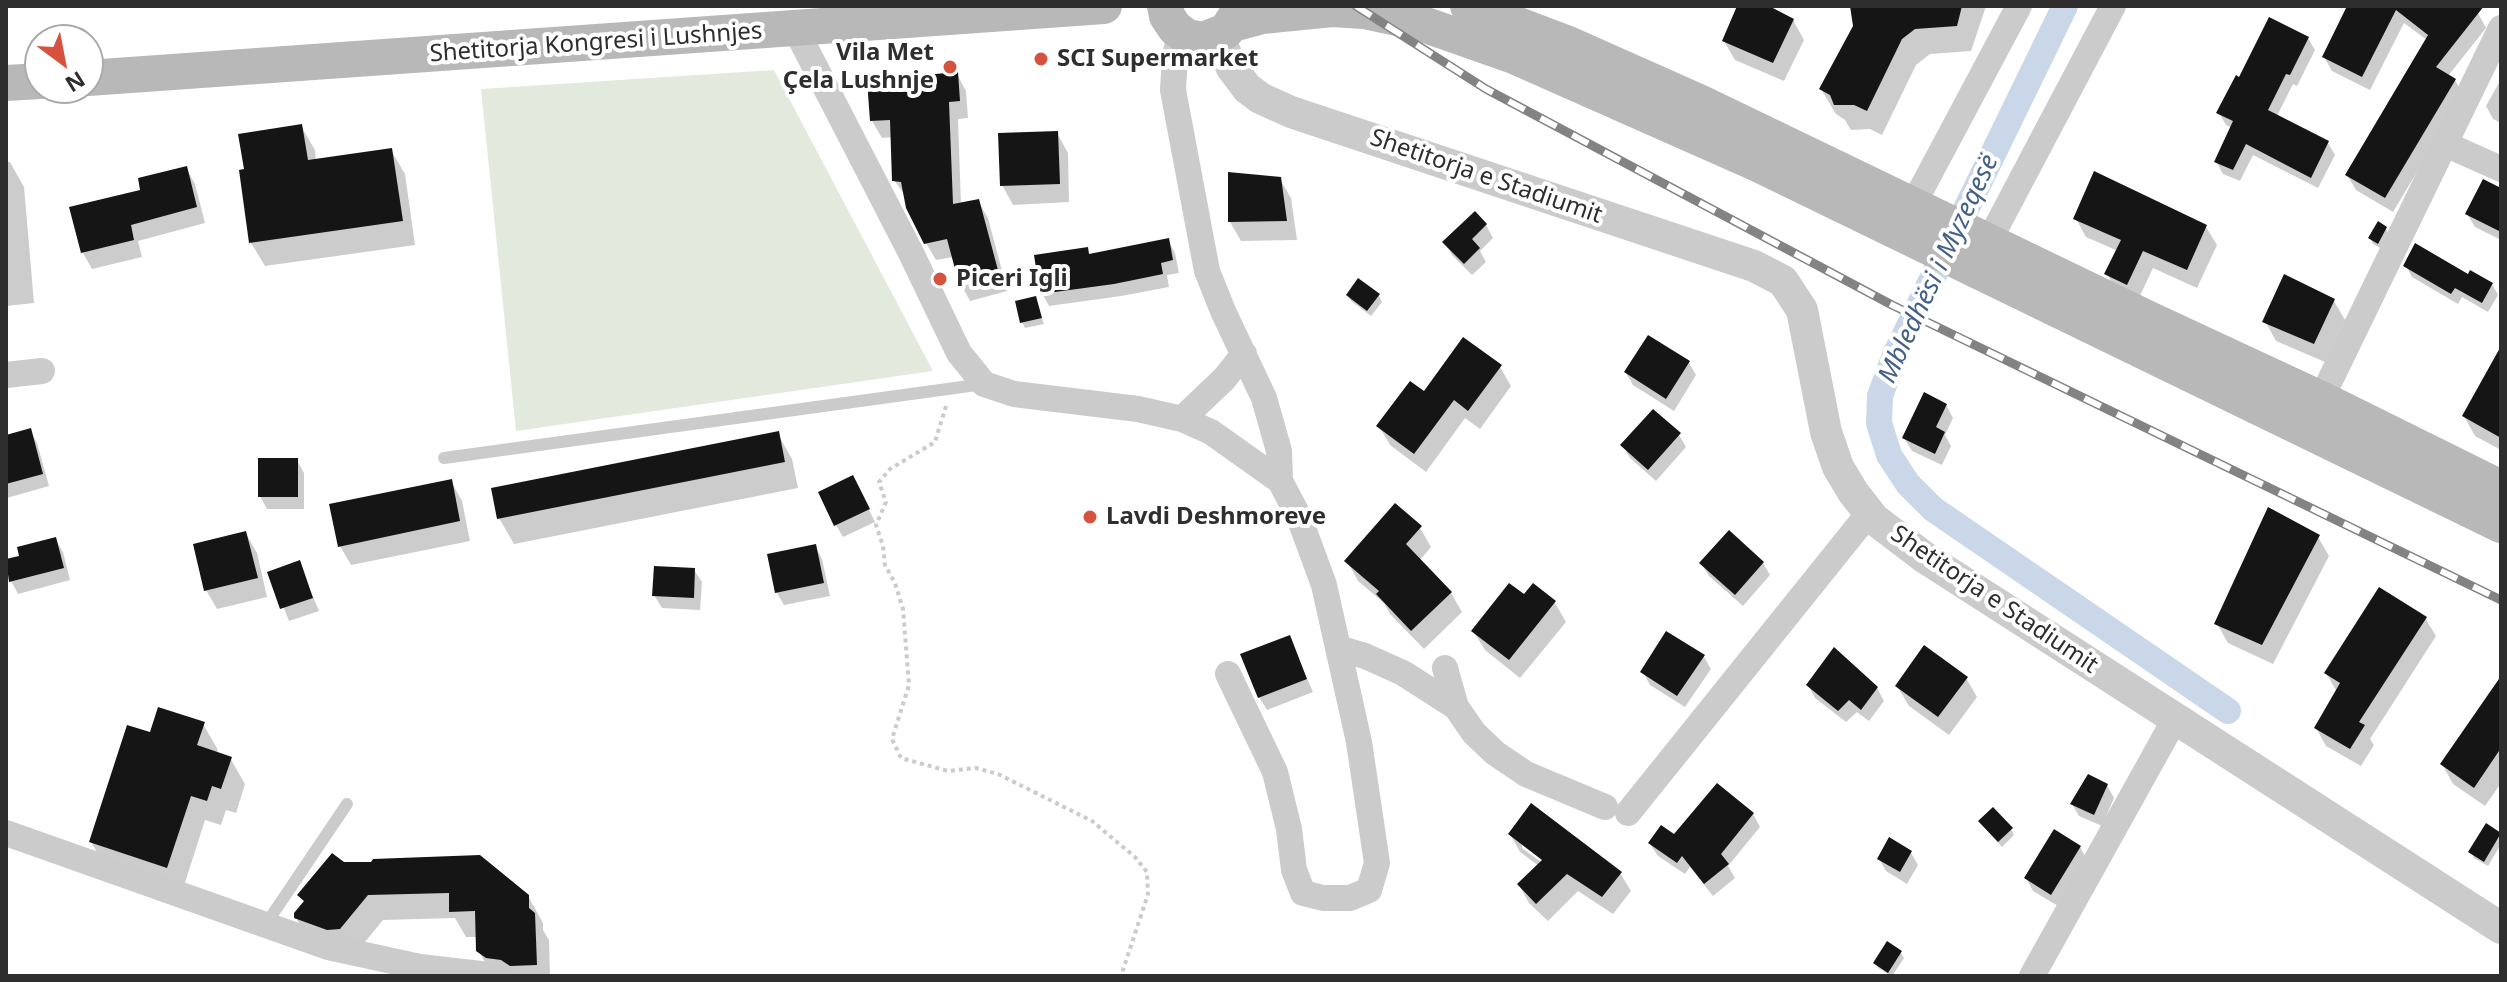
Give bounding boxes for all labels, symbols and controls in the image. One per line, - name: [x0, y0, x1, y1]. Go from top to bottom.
- street label: Shetitorja Kongresi i Lushnjes: [429, 17, 763, 69]
- north arrow: [24, 24, 104, 104]
- place label: Vila Met Çela Lushnje: [783, 39, 934, 95]
- place label: SCI Supermarket: [1057, 45, 1258, 73]
- marker: SCI Supermarket: [1032, 50, 1050, 68]
- marker: Vila Met Çela Lushnje: [941, 58, 959, 76]
- text: N: [60, 65, 91, 100]
- street label: Shetitorja e Stadiumit: [1366, 124, 1606, 230]
- water label: Mbledhësi i Myzeqesë: [1872, 150, 2006, 388]
- place label: Piceri Igli: [956, 265, 1068, 293]
- marker: Piceri Igli: [931, 270, 949, 288]
- place label: Lavdi Deshmoreve: [1106, 503, 1326, 531]
- marker: Lavdi Deshmoreve: [1081, 508, 1099, 526]
- street label: Shetitorja e Stadiumit: [1885, 520, 2103, 680]

